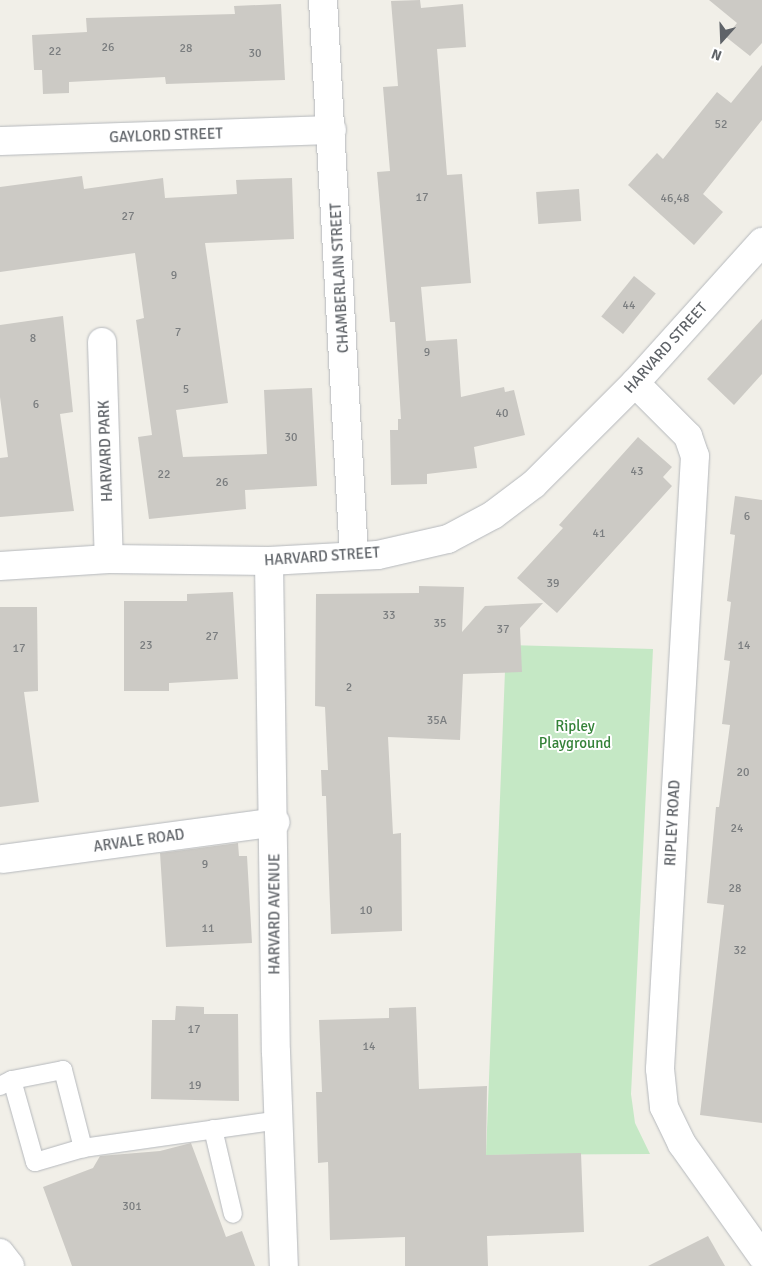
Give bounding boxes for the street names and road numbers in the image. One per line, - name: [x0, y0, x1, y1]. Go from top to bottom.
- street label: GAYLORD STREET: [109, 125, 223, 147]
- street label: CHAMBERLAIN STREET: [327, 202, 353, 354]
- street label: HARVARD STREET: [621, 299, 711, 397]
- street label: HARVARD PARK: [95, 400, 117, 502]
- street label: HARVARD STREET: [264, 544, 380, 570]
- street label: RIPLEY ROAD: [662, 779, 684, 867]
- street label: ARVALE ROAD: [92, 826, 186, 856]
- street label: HARVARD AVENUE: [266, 853, 284, 975]

